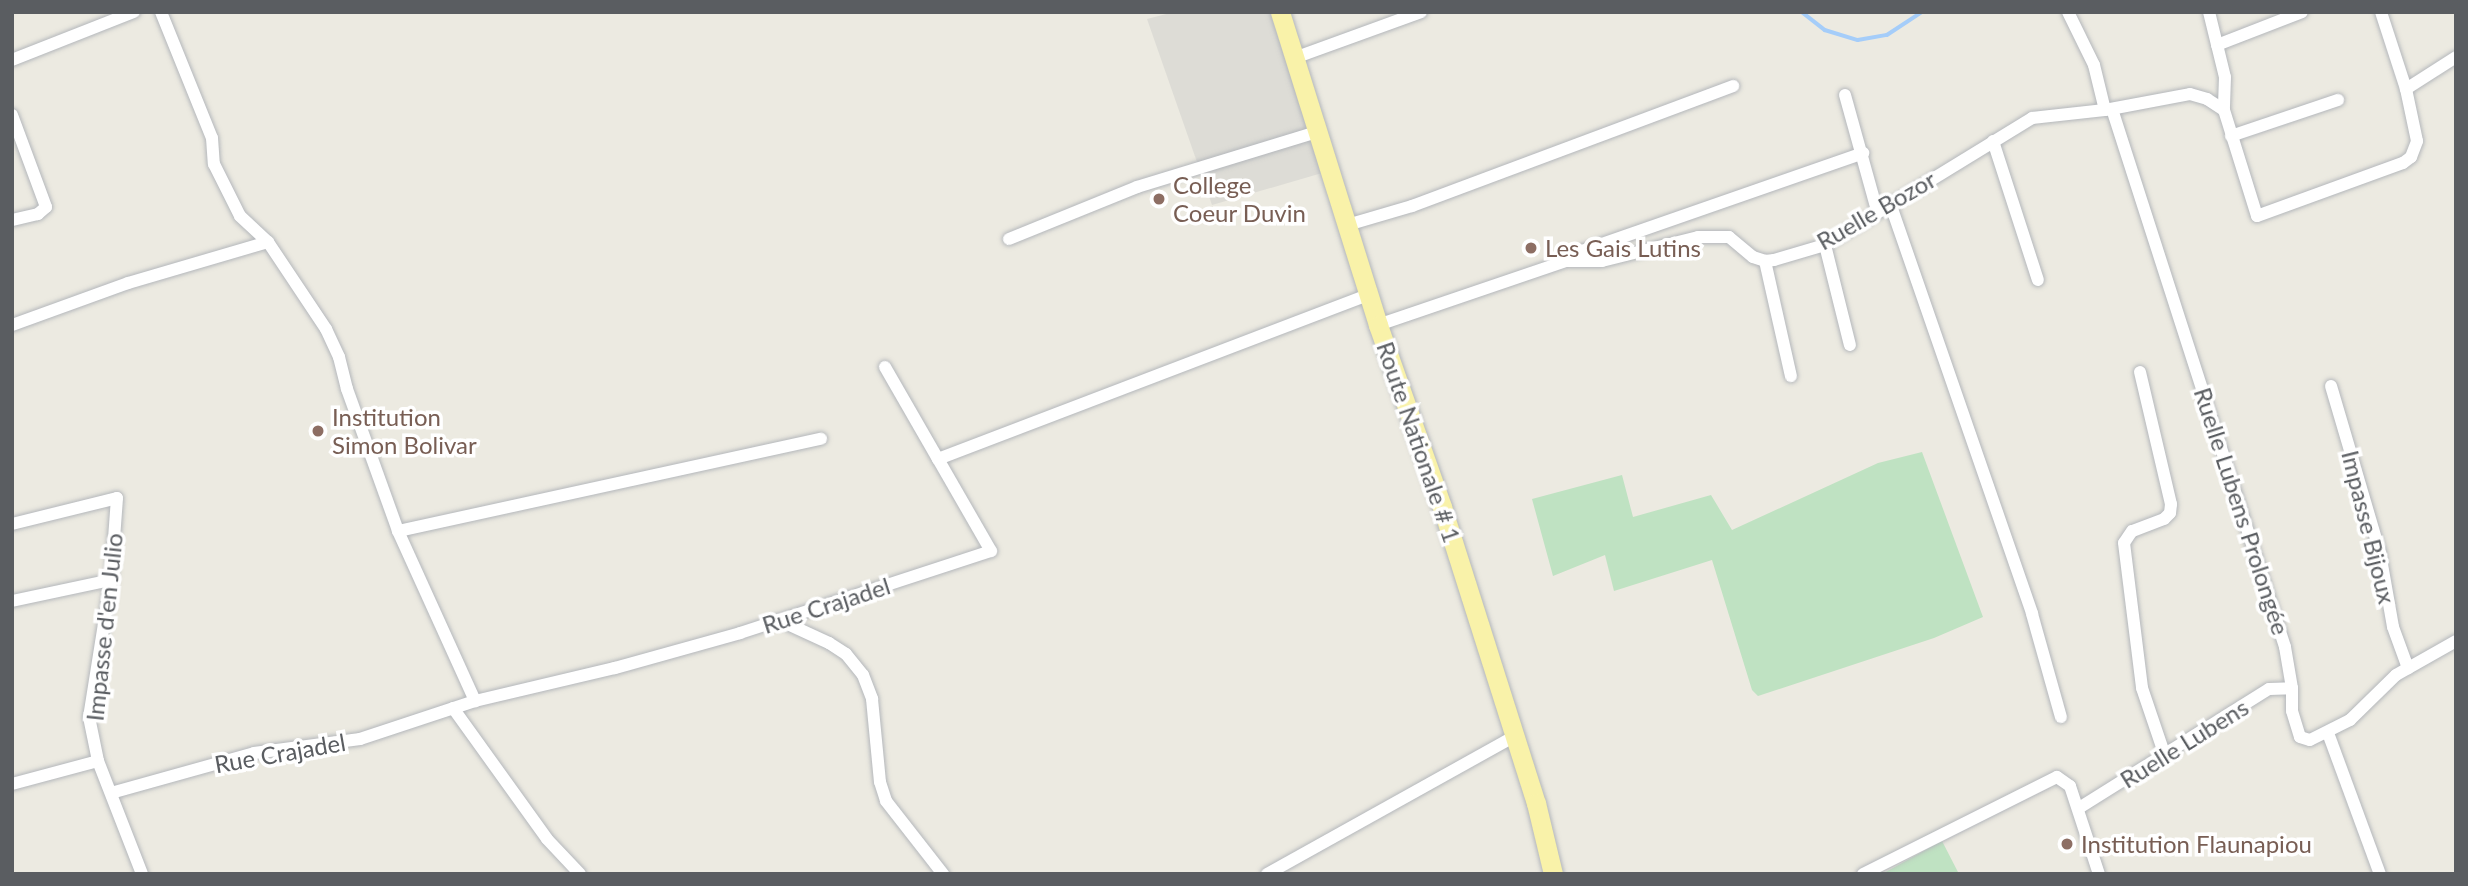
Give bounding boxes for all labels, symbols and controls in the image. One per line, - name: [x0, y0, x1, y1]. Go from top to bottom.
- street label: Ruelle Bozor: [1811, 164, 1941, 256]
- place label: College Coeur Duvin: [1173, 171, 1306, 227]
- marker: College Coeur Duvin: [1151, 191, 1167, 207]
- place label: Les Gais Lutins: [1545, 234, 1701, 262]
- marker: Les Gais Lutins: [1523, 240, 1539, 256]
- street label: Route Nationale # 1: [1371, 338, 1467, 546]
- street label: Ruelle Lubens Prolongée: [2188, 384, 2296, 638]
- place label: Institution Simon Bolivar: [332, 403, 477, 459]
- marker: Institution Simon Bolivar: [310, 423, 326, 439]
- street label: Impasse Bijoux: [2336, 447, 2402, 607]
- street label: Impasse d'en Julio: [80, 531, 128, 723]
- street label: Rue Crajadel: [758, 571, 894, 639]
- street label: Ruelle Lubens: [2115, 692, 2253, 794]
- street label: Rue Crajadel: [212, 727, 348, 779]
- place label: Institution Flaunapiou: [2081, 830, 2312, 858]
- marker: Institution Flaunapiou: [2059, 836, 2075, 852]

